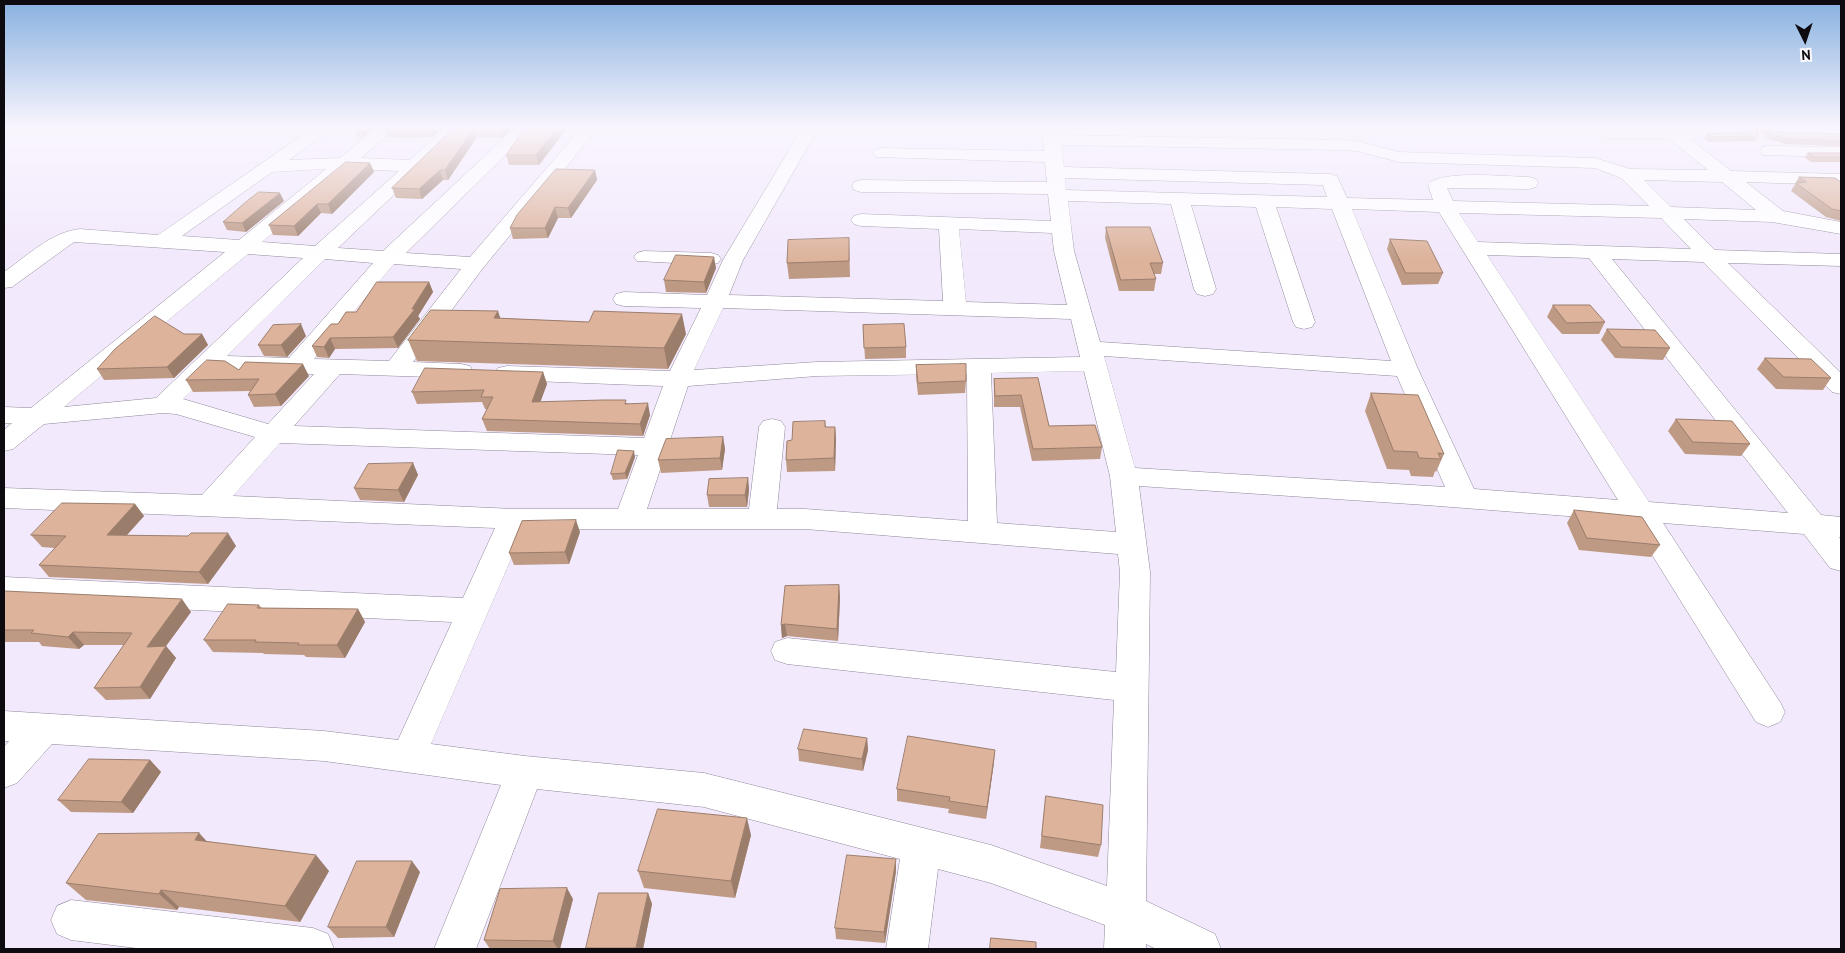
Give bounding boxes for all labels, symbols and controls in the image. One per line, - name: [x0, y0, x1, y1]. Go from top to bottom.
- north arrow: [1780, 15, 1830, 65]
- text: N: [1801, 46, 1811, 64]

